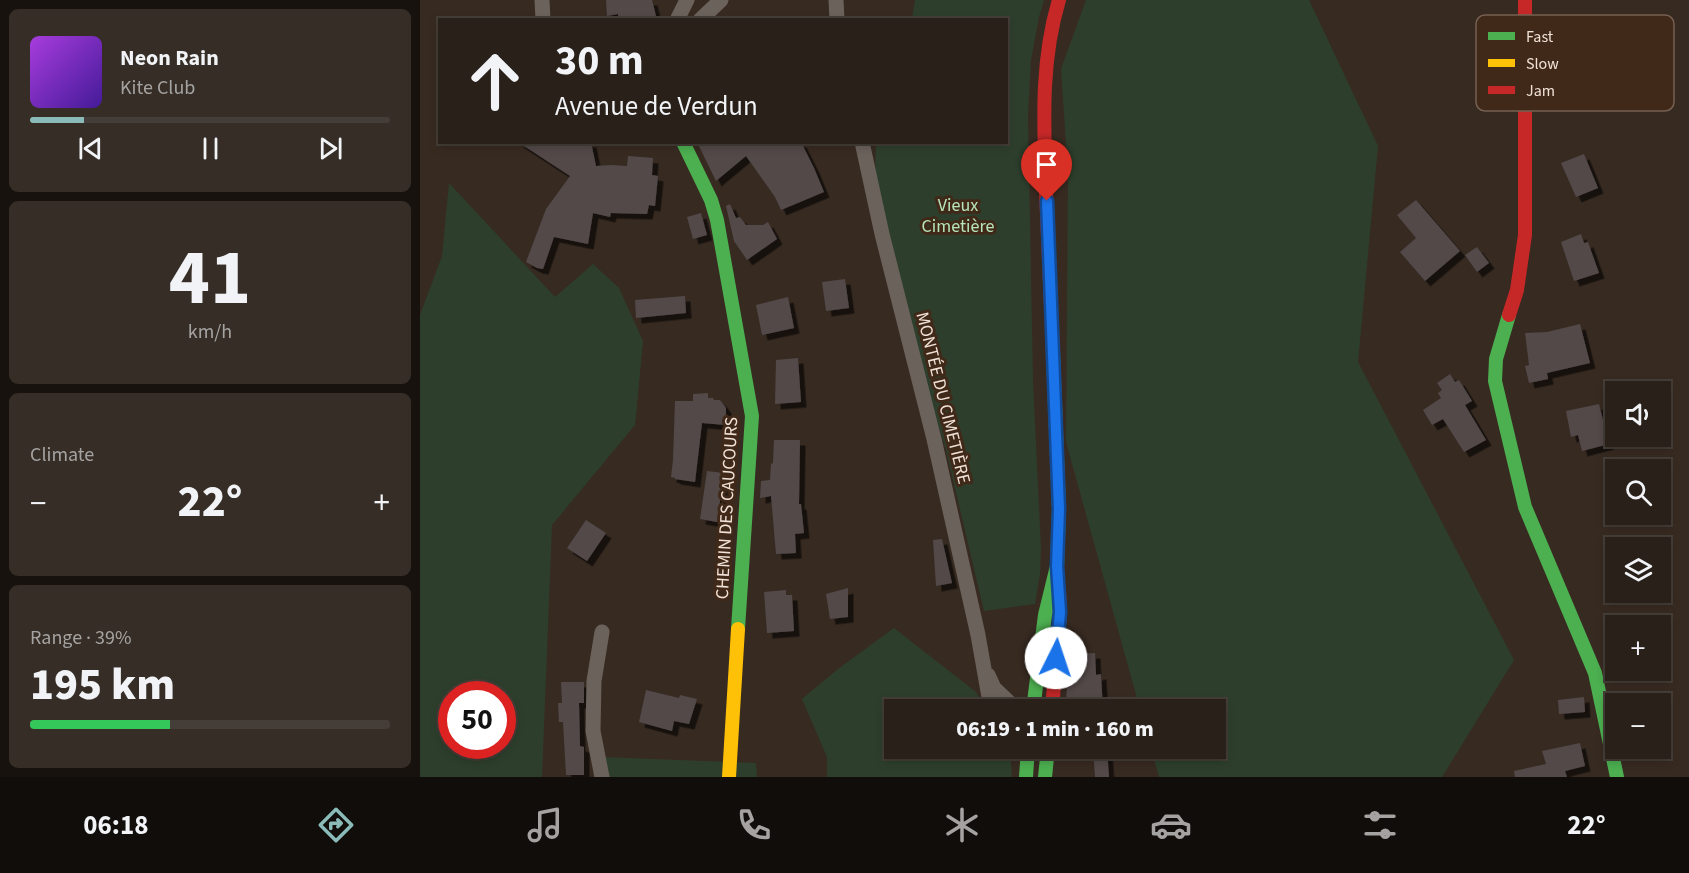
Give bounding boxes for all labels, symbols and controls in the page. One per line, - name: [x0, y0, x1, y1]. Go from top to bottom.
- legend: [1476, 15, 1674, 111]
- text: Fast: [1526, 26, 1554, 48]
- text: 30 m: [555, 31, 644, 91]
- text: Neon Rain: [120, 42, 219, 74]
- icon: ahead: [456, 42, 534, 120]
- text: Slow: [1526, 53, 1559, 75]
- text: Kite Club: [120, 74, 195, 102]
- text: Jam: [1526, 80, 1555, 102]
- text: Avenue de Verdun: [555, 87, 758, 126]
- icon: previous: [74, 132, 107, 165]
- icon: pause: [194, 132, 227, 165]
- icon: next: [314, 132, 347, 165]
- pin: [1021, 139, 1072, 201]
- icon: arrive: [1030, 148, 1063, 181]
- park label: Vieux Cimetière: [922, 193, 994, 239]
- text: 41: [169, 223, 251, 334]
- street label: MONTÉE DU CIMETIÈRE: [910, 309, 976, 487]
- text: km/h: [188, 318, 232, 346]
- map controls: [1605, 381, 1671, 759]
- button: sound: [1605, 381, 1671, 447]
- street label: CHEMIN DES CAUCOURS: [710, 416, 744, 600]
- text: Climate: [30, 441, 94, 469]
- button: search: [1605, 459, 1671, 525]
- text: 22°: [178, 470, 242, 534]
- text: −: [30, 480, 46, 527]
- text: +: [374, 480, 390, 527]
- button: layers: [1605, 537, 1671, 603]
- button: +: [1605, 615, 1671, 681]
- text: Range · 39%: [30, 624, 131, 652]
- position arrow: [1024, 626, 1088, 690]
- text: 195 km: [30, 653, 175, 717]
- speed limit sign: 50: [438, 681, 516, 759]
- button: −: [1605, 693, 1671, 759]
- text: 06:19 · 1 min · 160 m: [956, 713, 1154, 745]
- icon: directions: [315, 804, 357, 846]
- icon: music: [524, 804, 566, 846]
- icon: phone: [733, 804, 775, 846]
- icon: climate: [941, 804, 983, 846]
- icon: car: [1150, 804, 1192, 846]
- icon: filters: [1359, 804, 1401, 846]
- text: 06:18: [83, 806, 148, 845]
- text: 22°: [1567, 806, 1606, 845]

